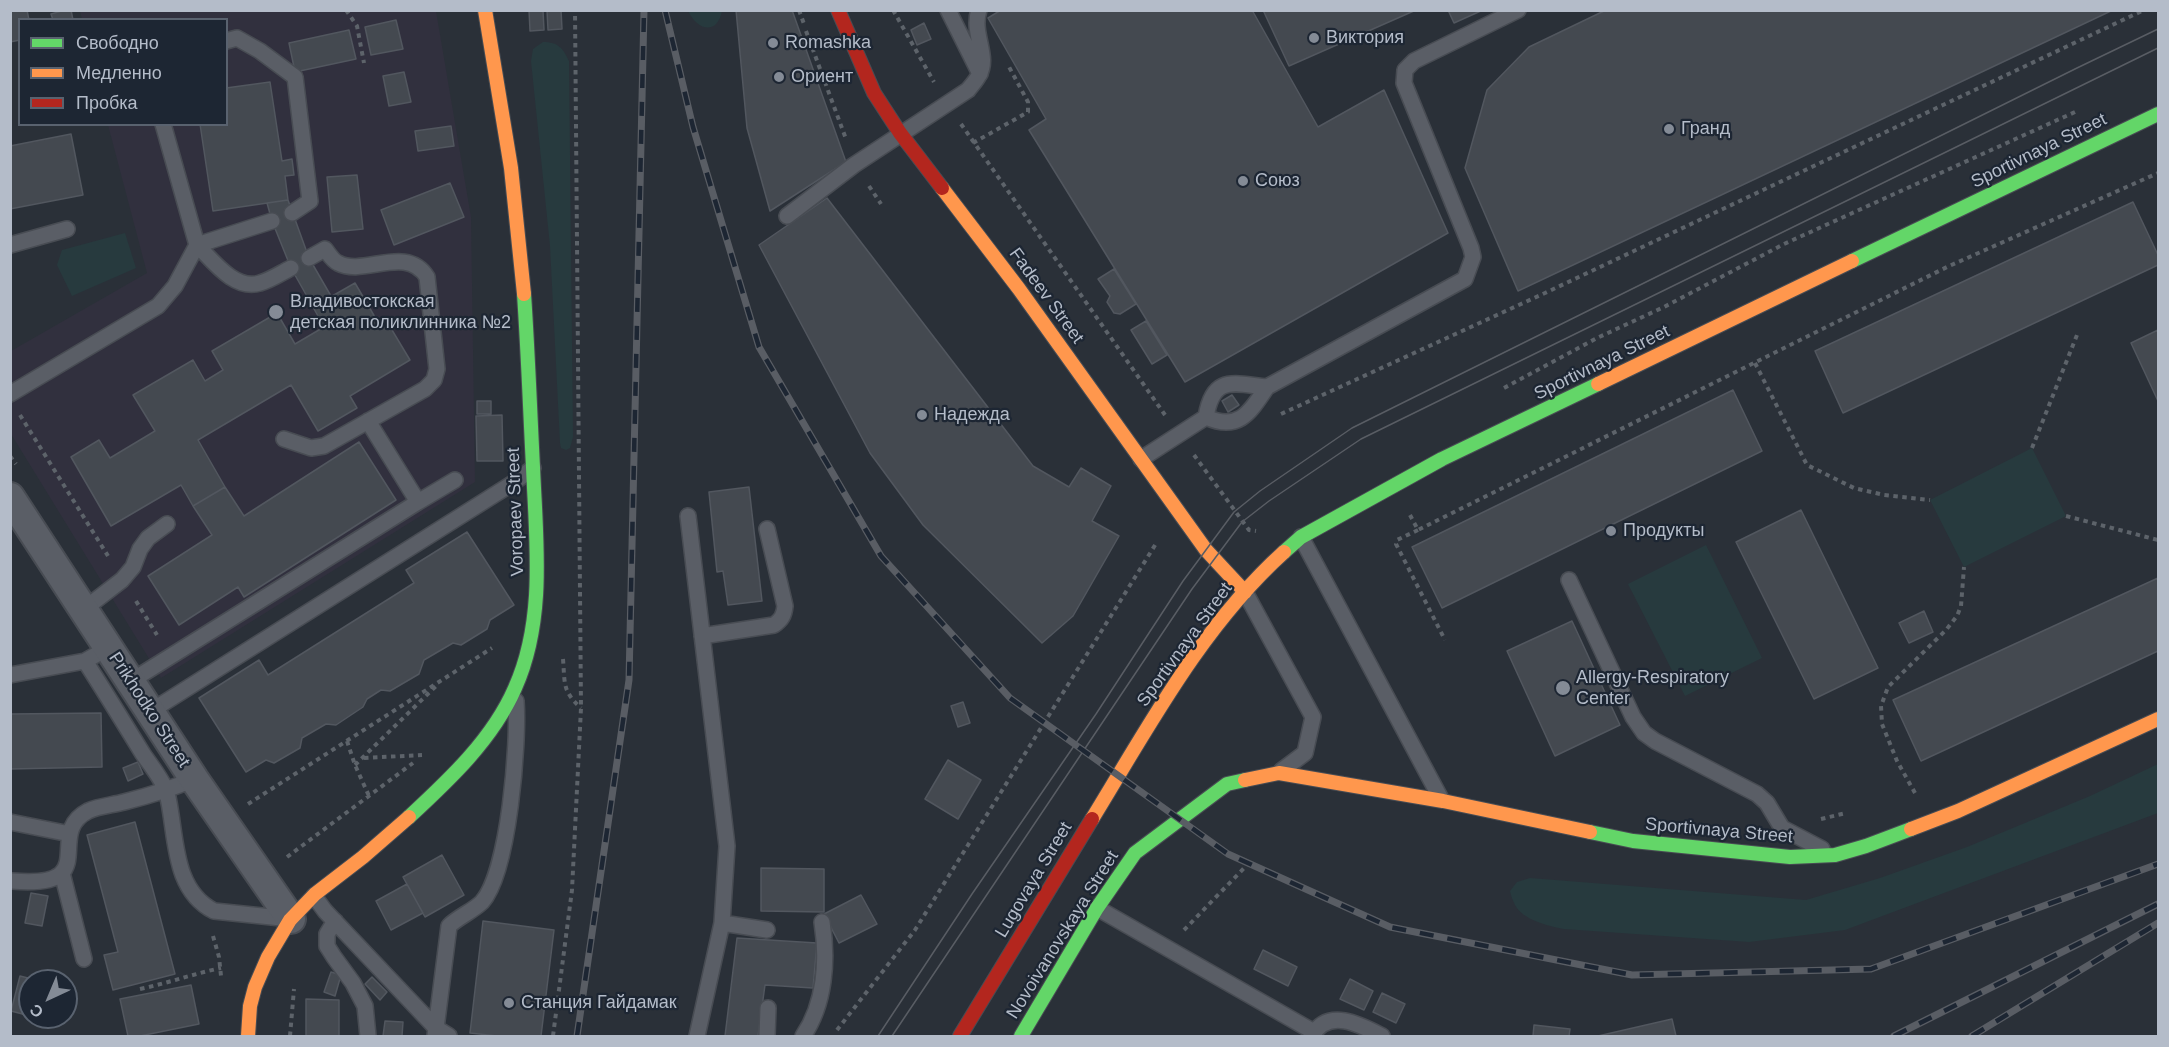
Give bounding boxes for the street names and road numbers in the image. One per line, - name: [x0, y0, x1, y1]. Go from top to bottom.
- street label: Sportivnaya Street: [1968, 109, 2110, 193]
- street label: Fadeev Street: [1004, 244, 1088, 348]
- street label: Sportivnaya Street: [1531, 321, 1673, 405]
- street label: Voropaev Street: [503, 447, 529, 577]
- street label: Sportivnaya Street: [1133, 579, 1237, 711]
- street label: Prikhodko Street: [104, 648, 194, 772]
- street label: Sportivnaya Street: [1644, 814, 1794, 848]
- street label: Lugovaya Street: [991, 818, 1077, 942]
- street label: Novoivanovskaya Street: [1002, 847, 1124, 1023]

